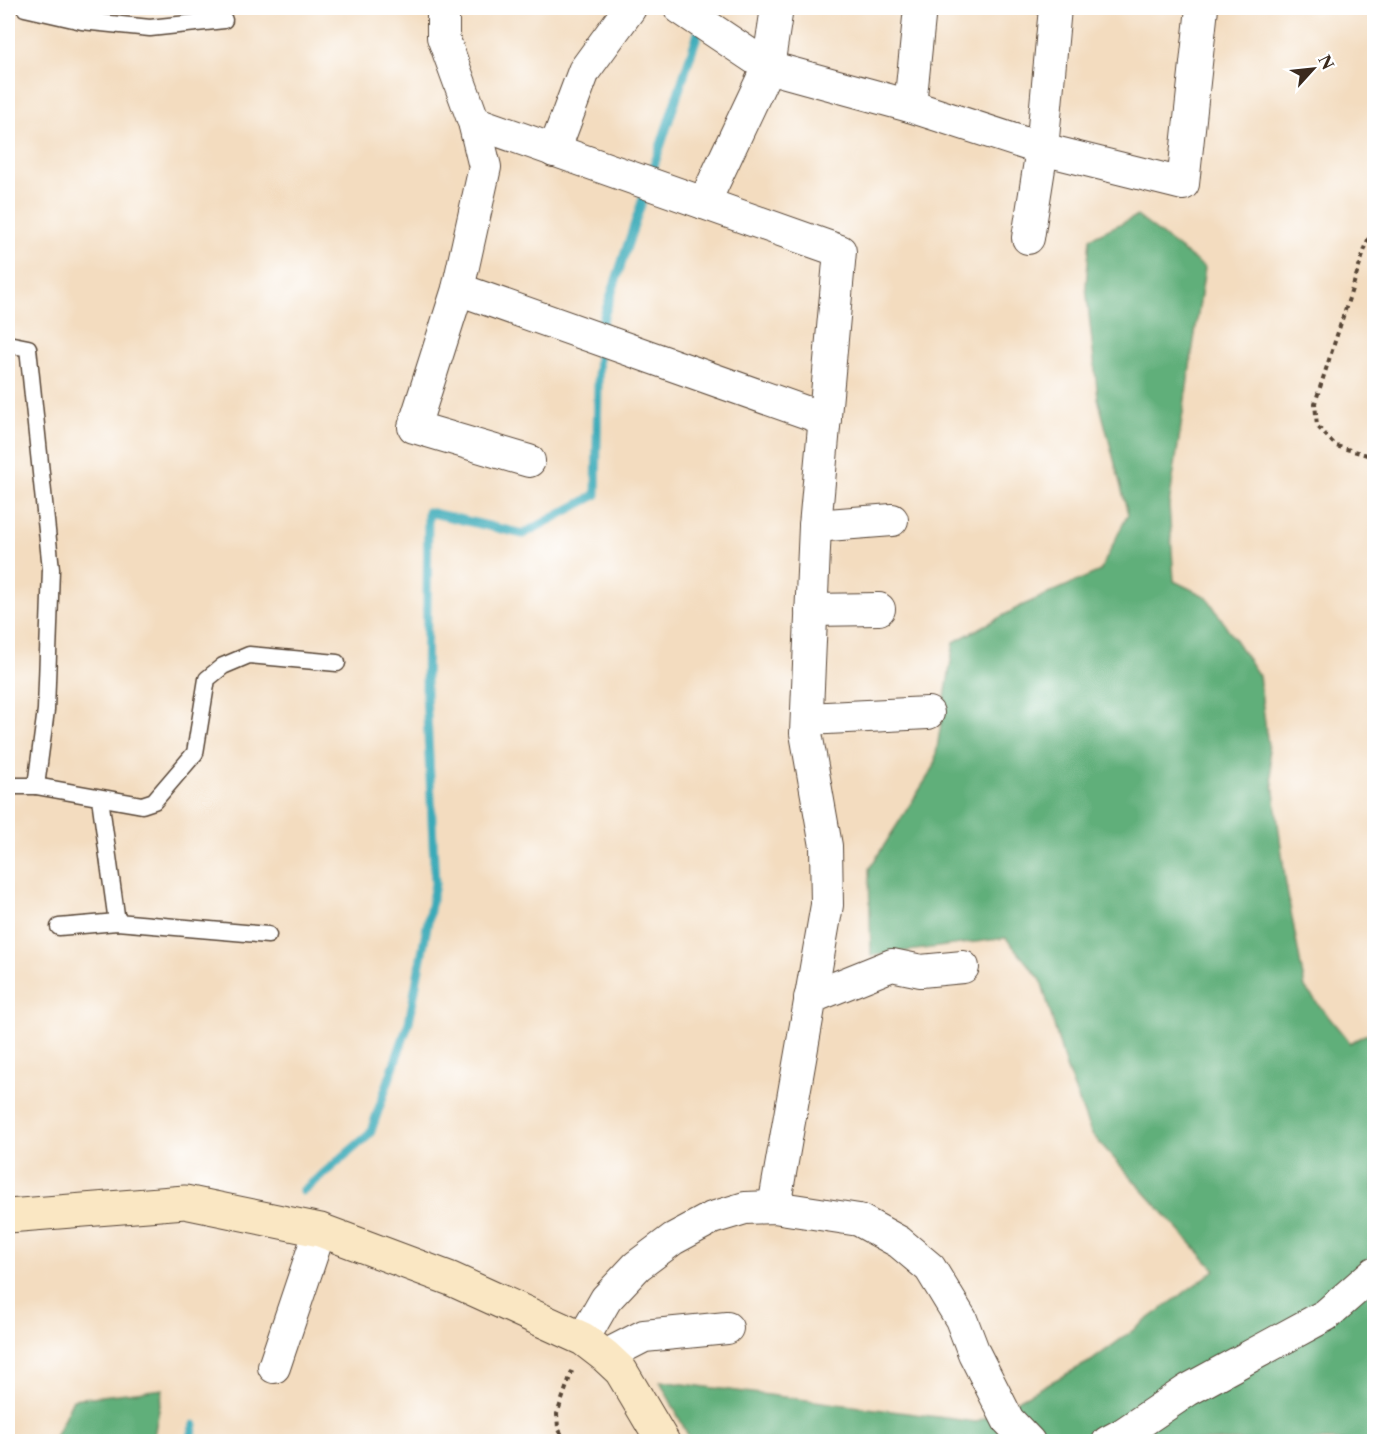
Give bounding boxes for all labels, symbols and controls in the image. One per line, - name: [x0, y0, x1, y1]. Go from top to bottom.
- north arrow: [1283, 39, 1343, 99]
- text: N: [1314, 51, 1338, 73]

